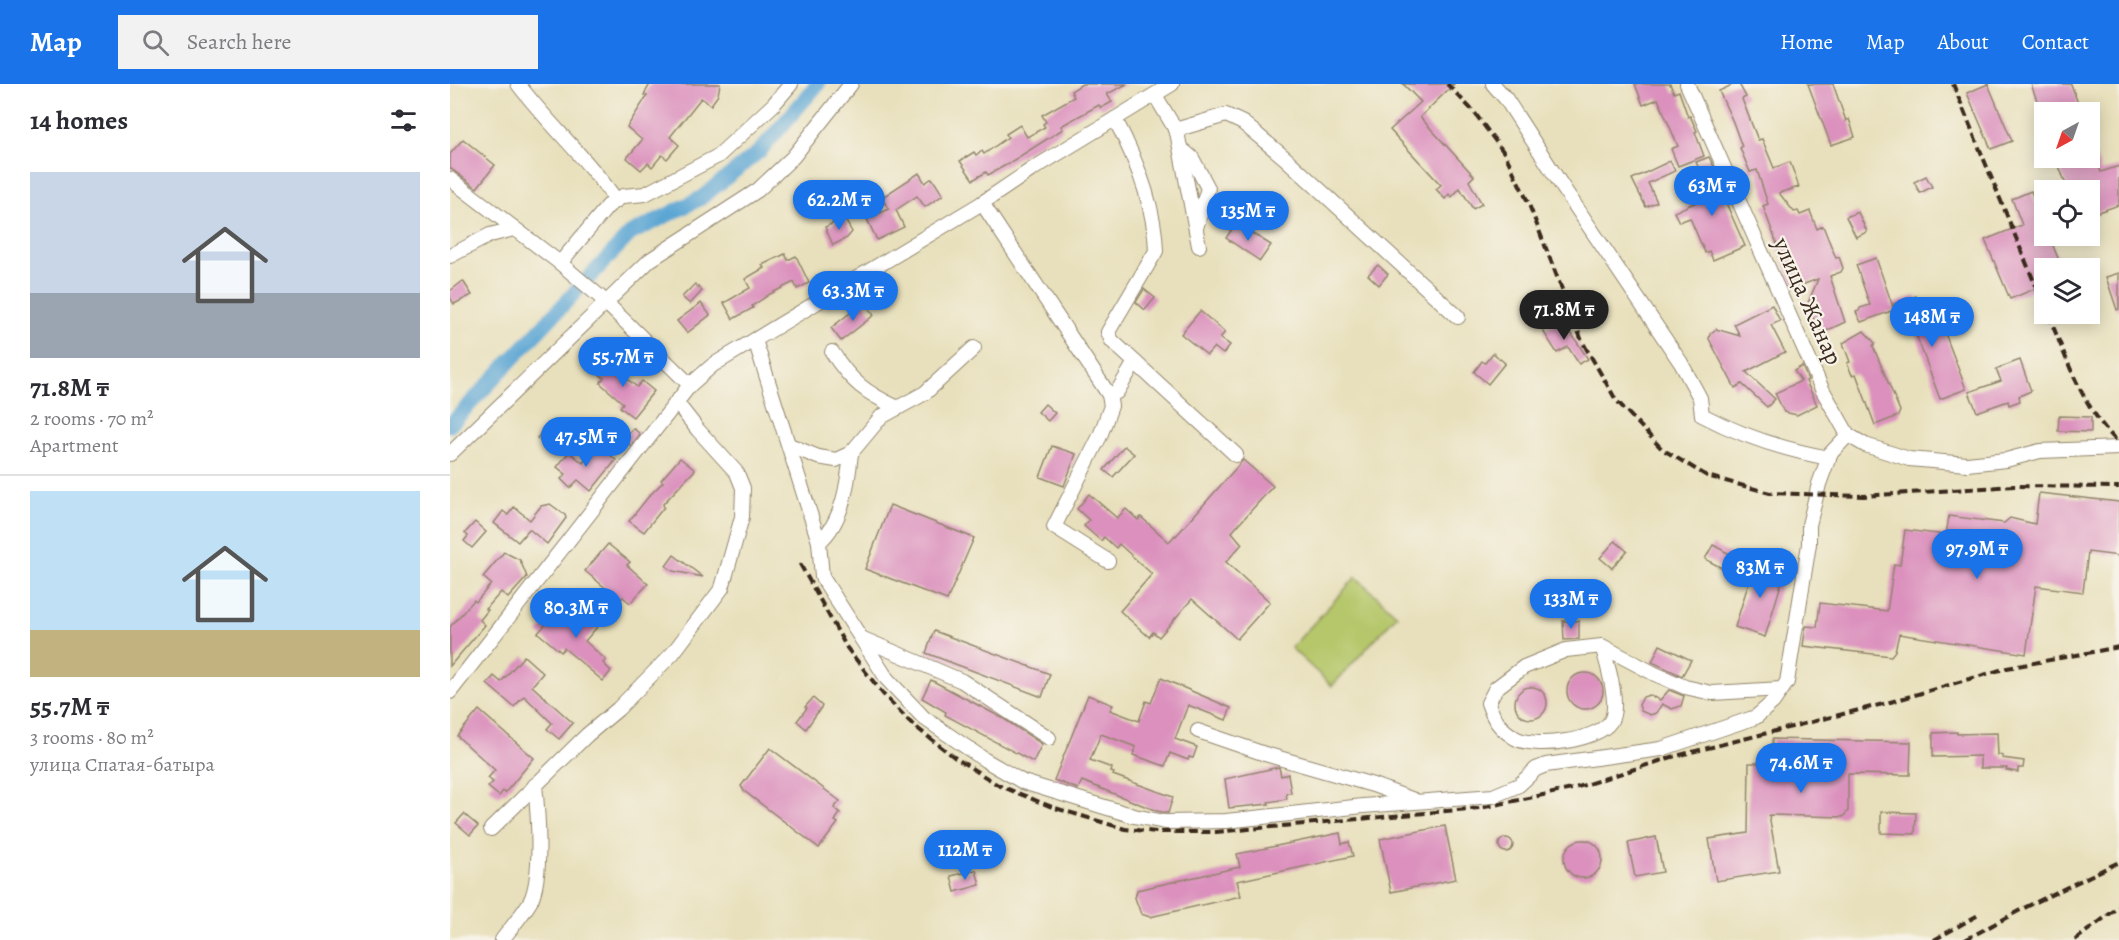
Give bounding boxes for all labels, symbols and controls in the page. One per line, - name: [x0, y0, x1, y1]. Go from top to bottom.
- search box: [118, 15, 538, 69]
- text: Map: [30, 23, 82, 61]
- icon: search: [139, 26, 172, 59]
- text: Search here: [187, 27, 291, 57]
- text: Home: [1780, 28, 1833, 56]
- text: Map: [1866, 28, 1904, 56]
- text: About: [1937, 28, 1989, 56]
- text: Contact: [2022, 28, 2089, 56]
- north arrow: [2034, 102, 2100, 168]
- map controls: [2034, 102, 2100, 324]
- text: 14 homes: [30, 103, 128, 138]
- icon: filters: [387, 104, 420, 137]
- pin: 63M ₸: [1670, 166, 1754, 217]
- text: 63M ₸: [1688, 172, 1736, 199]
- pin: 62.2M ₸: [784, 180, 894, 231]
- button: locate: [2034, 180, 2100, 246]
- text: 62.2M ₸: [807, 186, 871, 213]
- pin: 135M ₸: [1199, 191, 1297, 242]
- text: 135M ₸: [1221, 197, 1275, 224]
- icon: home: [171, 211, 279, 319]
- street label: улица Жанар: [1765, 231, 1850, 370]
- button: layers: [2034, 258, 2100, 324]
- pin: 63.3M ₸: [798, 271, 908, 322]
- text: 63.3M ₸: [822, 277, 884, 304]
- pin: 71.8M ₸: [1509, 290, 1619, 341]
- text: 71.8M ₸: [1534, 296, 1594, 323]
- pin: 148M ₸: [1883, 297, 1981, 348]
- text: 148M ₸: [1904, 303, 1960, 330]
- pin: 55.7M ₸: [568, 337, 678, 388]
- text: 55.7M ₸: [592, 343, 654, 370]
- text: 71.8M ₸: [30, 370, 109, 405]
- text: 2 rooms · 70 m²: [30, 405, 154, 432]
- pin: 47.5M ₸: [531, 417, 641, 468]
- text: 47.5M ₸: [555, 423, 617, 450]
- text: Apartment: [30, 432, 119, 459]
- pin: 97.9M ₸: [1922, 529, 2032, 580]
- icon: home: [171, 530, 279, 638]
- text: 97.9M ₸: [1946, 535, 2008, 562]
- pin: 83M ₸: [1718, 548, 1802, 599]
- text: 83M ₸: [1736, 554, 1784, 581]
- pin: 133M ₸: [1522, 579, 1620, 630]
- text: 133M ₸: [1544, 585, 1598, 612]
- pin: 80.3M ₸: [521, 588, 631, 639]
- text: 80.3M ₸: [544, 594, 608, 621]
- text: 55.7M ₸: [30, 689, 110, 724]
- text: 3 rooms · 80 m²: [30, 724, 154, 751]
- pin: 74.6M ₸: [1746, 743, 1856, 794]
- text: 74.6M ₸: [1770, 749, 1832, 776]
- text: улица Спатая-батыра: [30, 751, 215, 778]
- pin: 112M ₸: [916, 830, 1014, 881]
- text: 112M ₸: [938, 836, 992, 863]

